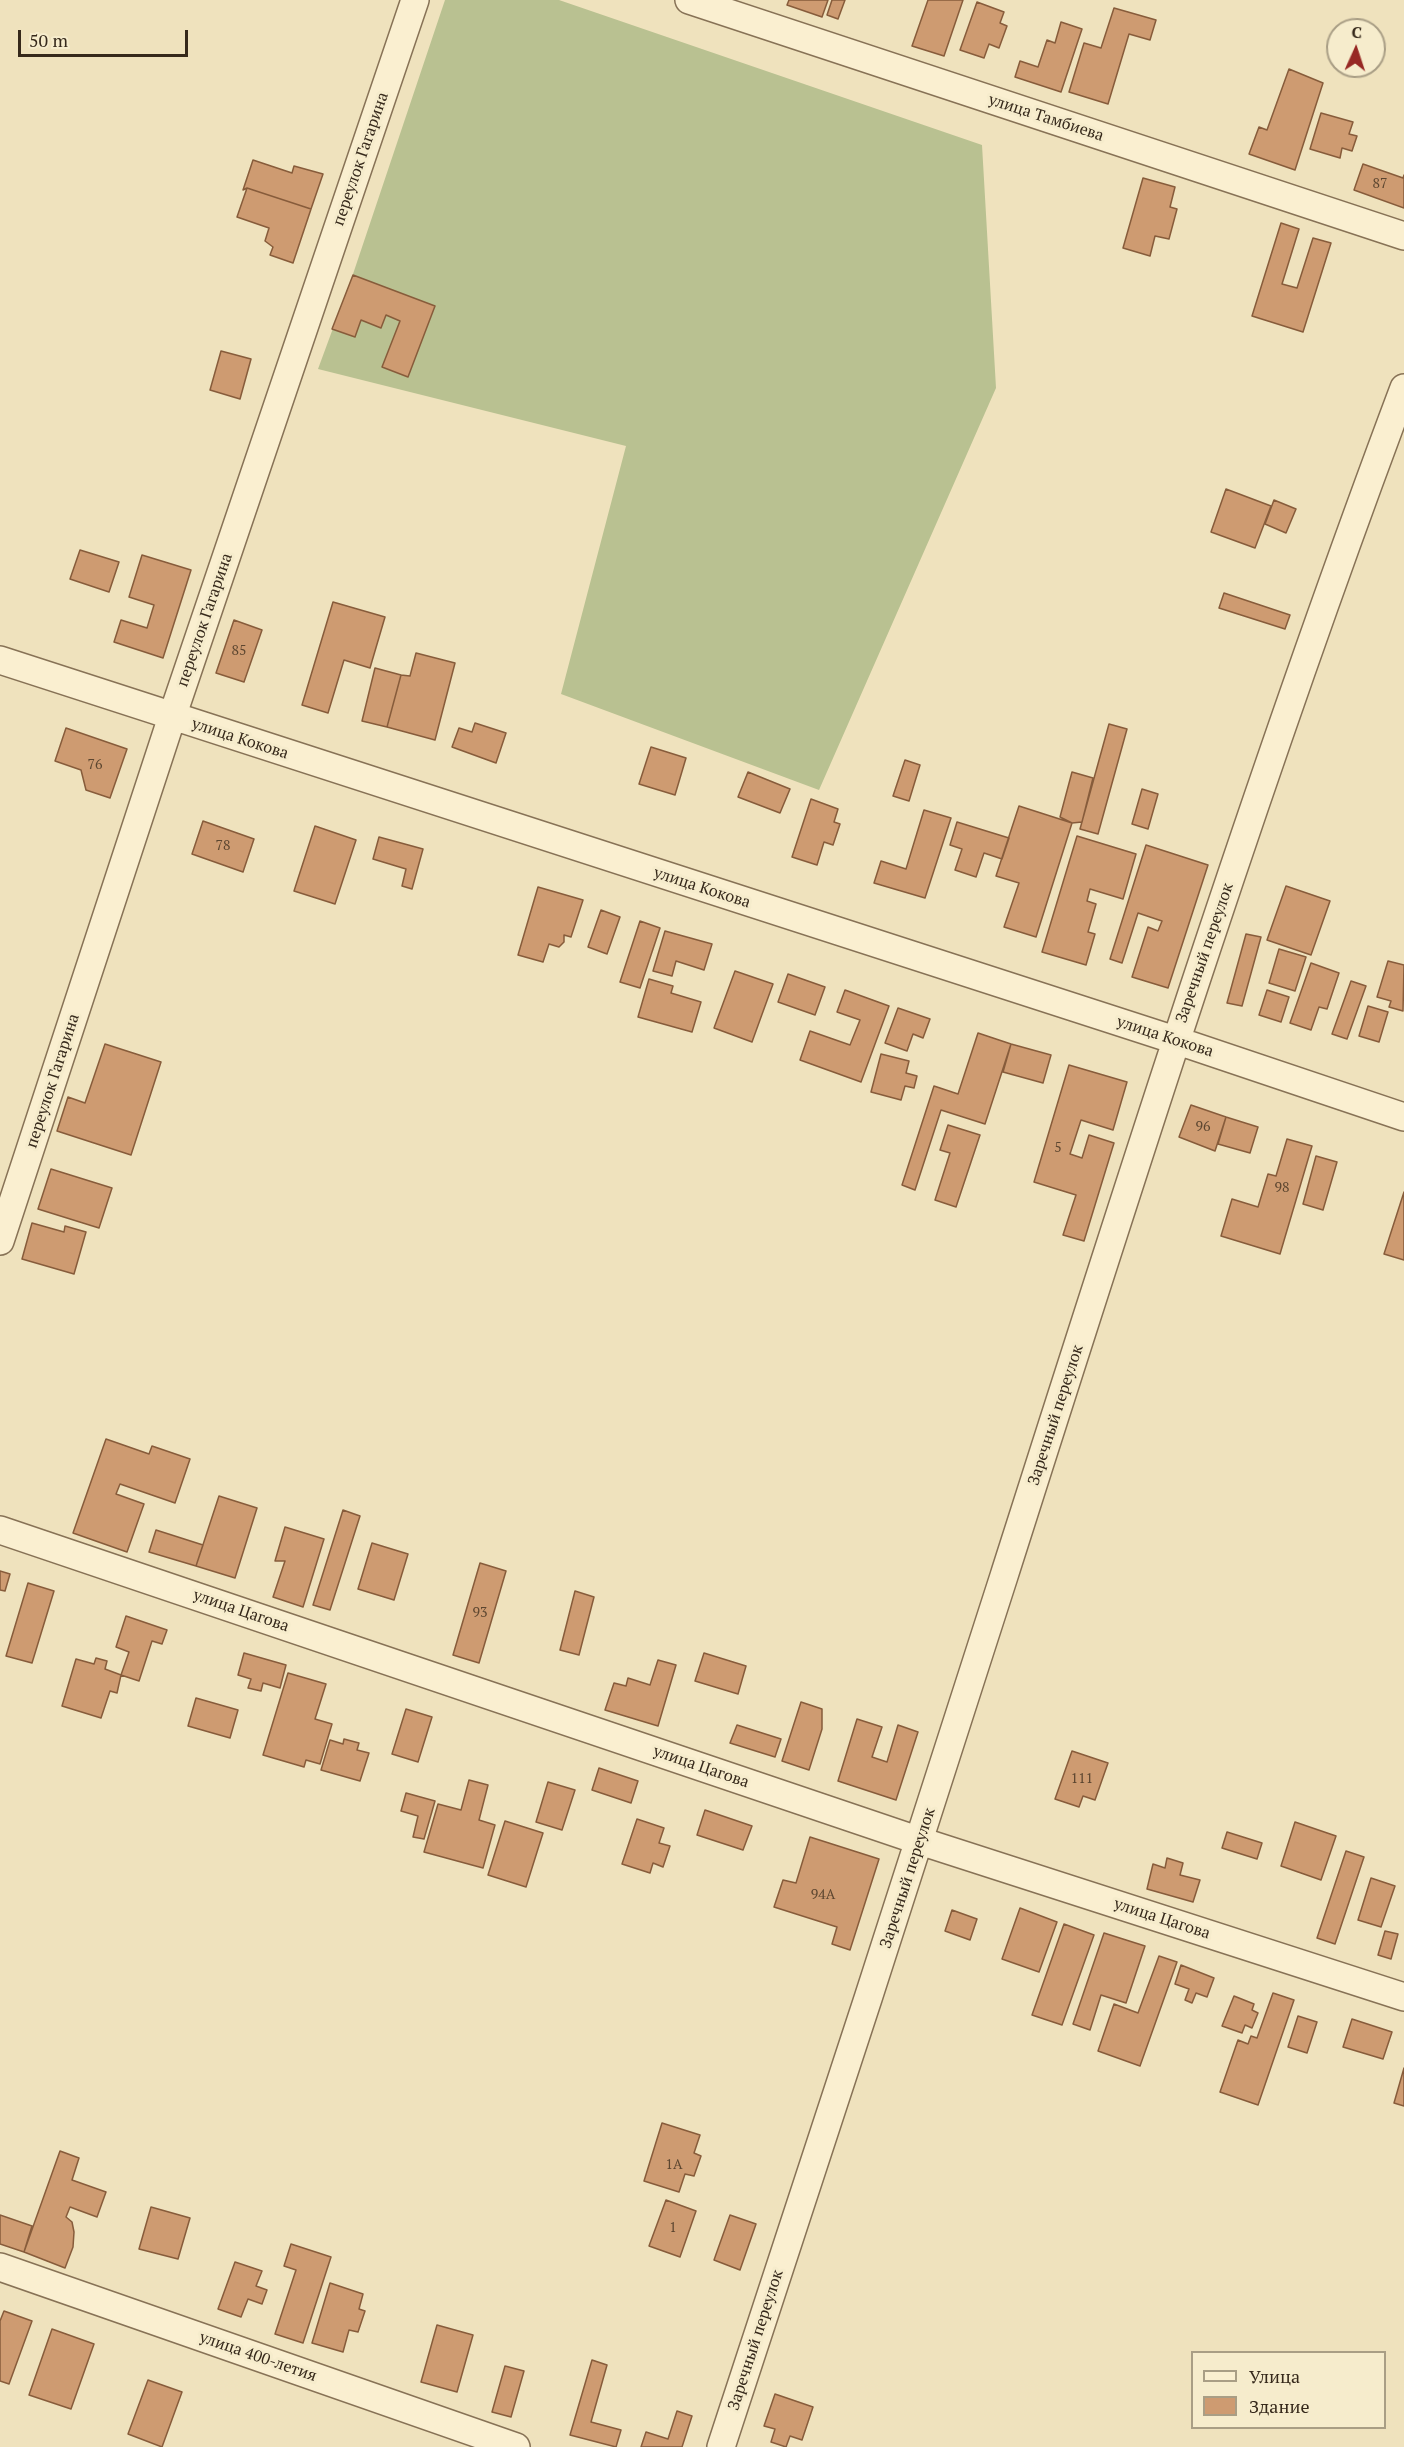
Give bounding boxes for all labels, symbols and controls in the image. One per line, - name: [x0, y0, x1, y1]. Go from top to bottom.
- scale bar: [21, 18, 190, 56]
- north arrow: [1326, 18, 1386, 78]
- text: С: [1351, 21, 1363, 43]
- text: 50 m: [29, 28, 68, 52]
- street label: переулок Гагарина: [329, 90, 393, 228]
- street label: улица Тамбиева: [986, 90, 1106, 146]
- house number: 87: [1373, 176, 1387, 192]
- street label: переулок Гагарина: [173, 551, 237, 689]
- house number: 85: [232, 643, 246, 659]
- street label: улица Кокова: [189, 714, 291, 764]
- house number: 76: [88, 757, 102, 773]
- house number: 78: [216, 838, 230, 854]
- street label: улица Кокова: [651, 863, 753, 913]
- street label: Заречный переулок: [1172, 881, 1238, 1025]
- street label: переулок Гагарина: [22, 1011, 84, 1151]
- street label: улица Кокова: [1114, 1012, 1216, 1062]
- house number: 96: [1196, 1119, 1210, 1135]
- house number: 5: [1054, 1140, 1062, 1156]
- house number: 98: [1275, 1180, 1289, 1196]
- street label: Заречный переулок: [1024, 1342, 1088, 1488]
- street label: улица Цагова: [191, 1586, 291, 1636]
- house number: 93: [473, 1605, 487, 1621]
- street label: улица Цагова: [651, 1742, 751, 1792]
- house number: 111: [1071, 1771, 1093, 1787]
- street label: Заречный переулок: [876, 1805, 940, 1951]
- house number: 94А: [811, 1887, 835, 1903]
- street label: улица Цагова: [1111, 1894, 1213, 1944]
- house number: 1А: [665, 2157, 683, 2173]
- house number: 1: [669, 2220, 677, 2236]
- street label: Заречный переулок: [724, 2267, 788, 2413]
- street label: улица 400-летия: [197, 2328, 319, 2386]
- legend: [1191, 2351, 1386, 2429]
- text: Улица: [1249, 2364, 1300, 2388]
- text: Здание: [1249, 2394, 1309, 2418]

